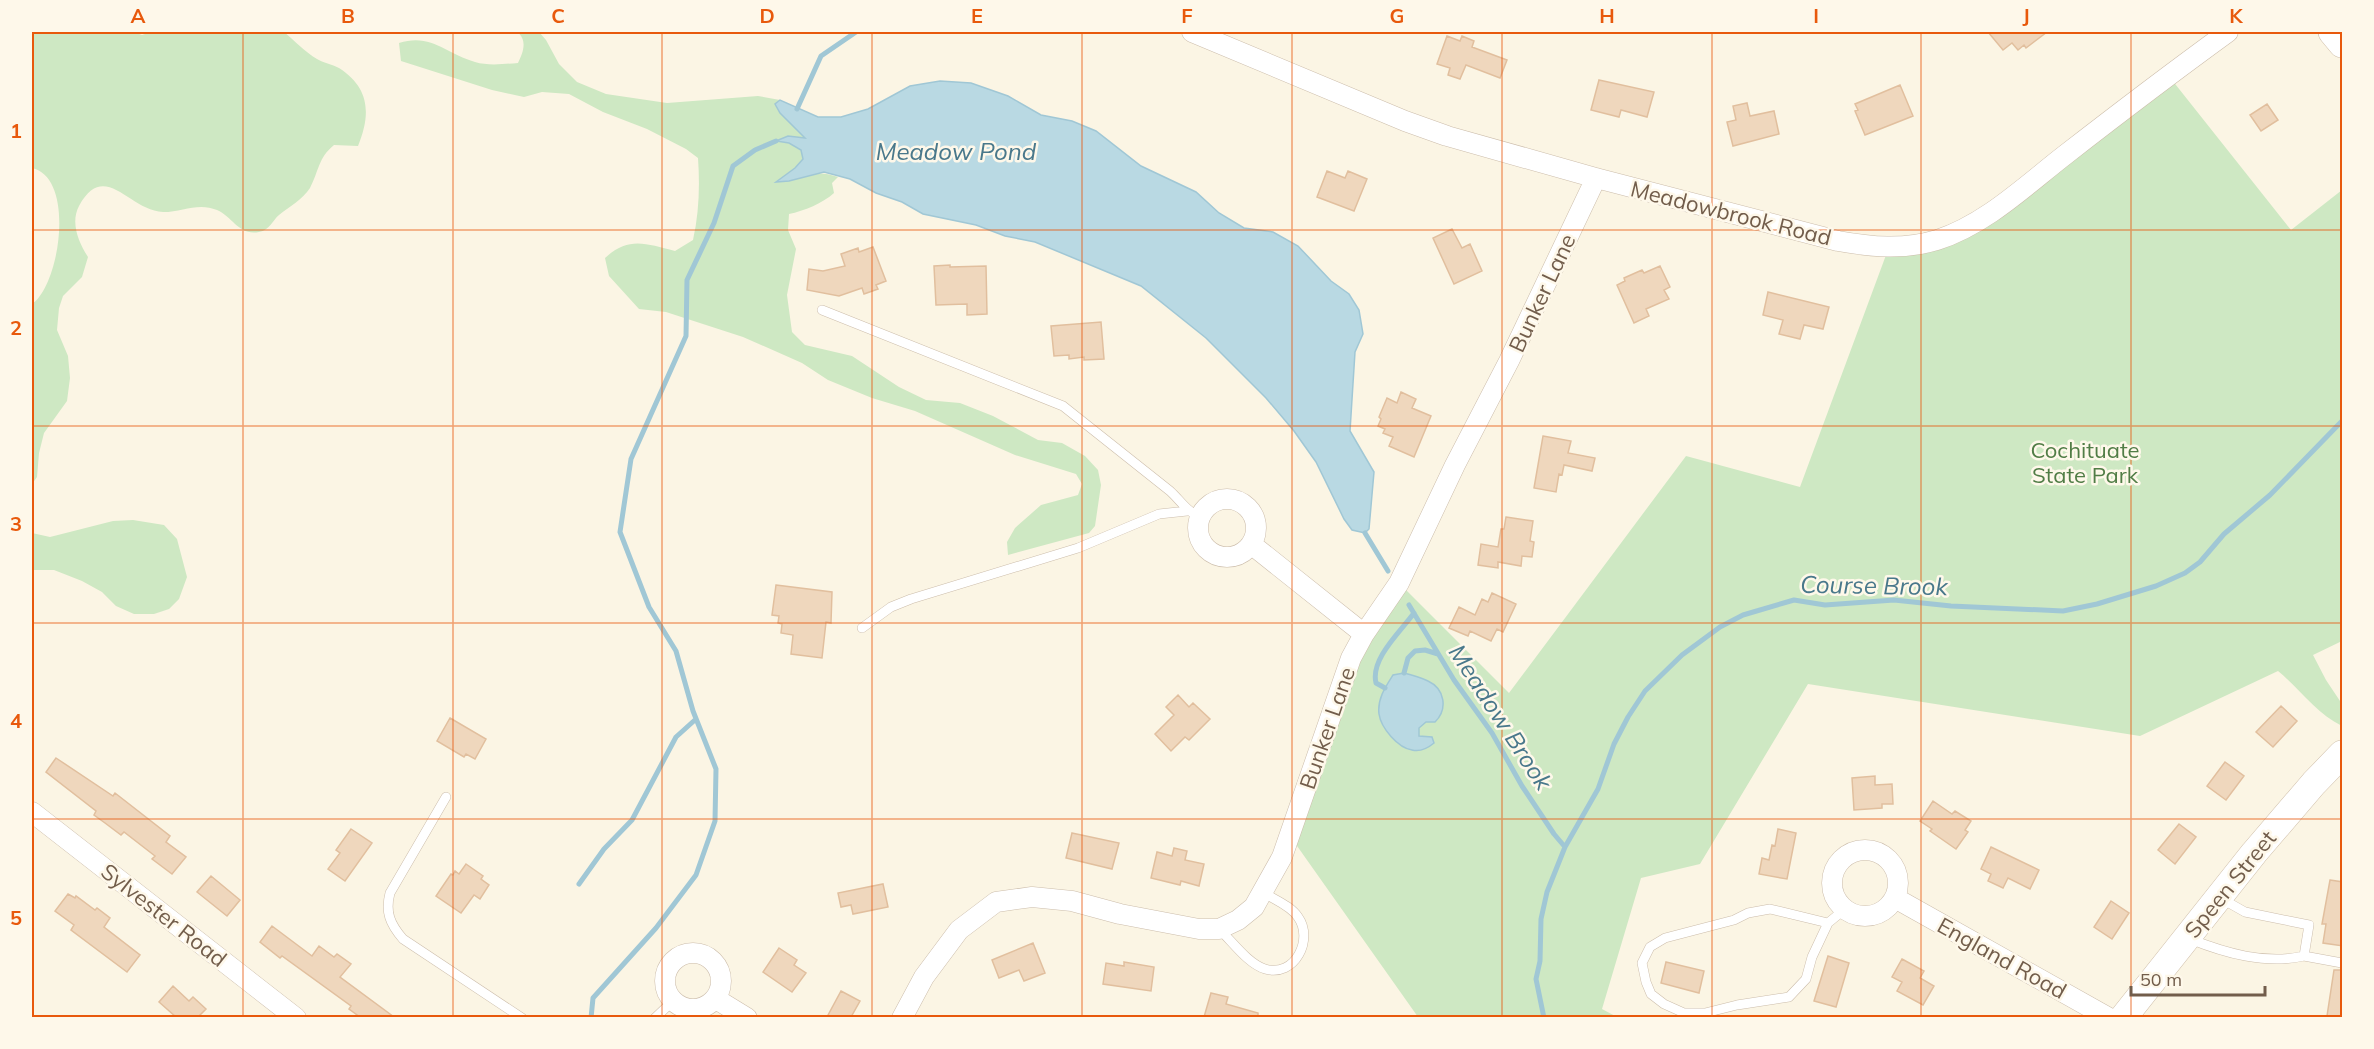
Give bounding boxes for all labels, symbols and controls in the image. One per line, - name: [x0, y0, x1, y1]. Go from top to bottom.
- text: A: [131, 3, 146, 28]
- text: B: [341, 3, 355, 28]
- text: C: [551, 3, 565, 28]
- text: D: [759, 3, 775, 28]
- text: E: [971, 3, 983, 28]
- text: F: [1181, 3, 1193, 28]
- text: G: [1390, 3, 1404, 28]
- text: H: [1599, 3, 1615, 28]
- text: I: [1813, 3, 1819, 28]
- text: J: [2022, 3, 2030, 28]
- text: K: [2229, 3, 2243, 28]
- text: 1: [10, 118, 22, 143]
- water label: Meadow Pond: [876, 136, 1037, 166]
- street label: Meadowbrook Road: [1628, 175, 1834, 251]
- street label: Bunker Lane: [1502, 229, 1582, 357]
- text: 2: [10, 315, 22, 340]
- park label: Cochituate State Park: [2030, 436, 2140, 489]
- text: 3: [10, 511, 22, 536]
- water label: Course Brook: [1800, 569, 1949, 601]
- water label: Meadow Brook: [1443, 638, 1560, 796]
- street label: Bunker Lane: [1293, 663, 1361, 793]
- text: 4: [10, 708, 22, 733]
- street label: Speen Street: [2178, 824, 2282, 943]
- street label: Sylvester Road: [95, 857, 233, 973]
- text: 5: [10, 905, 22, 930]
- street label: England Road: [1933, 911, 2071, 1005]
- scale bar: [2131, 959, 2264, 997]
- text: 50 m: [2140, 968, 2182, 991]

